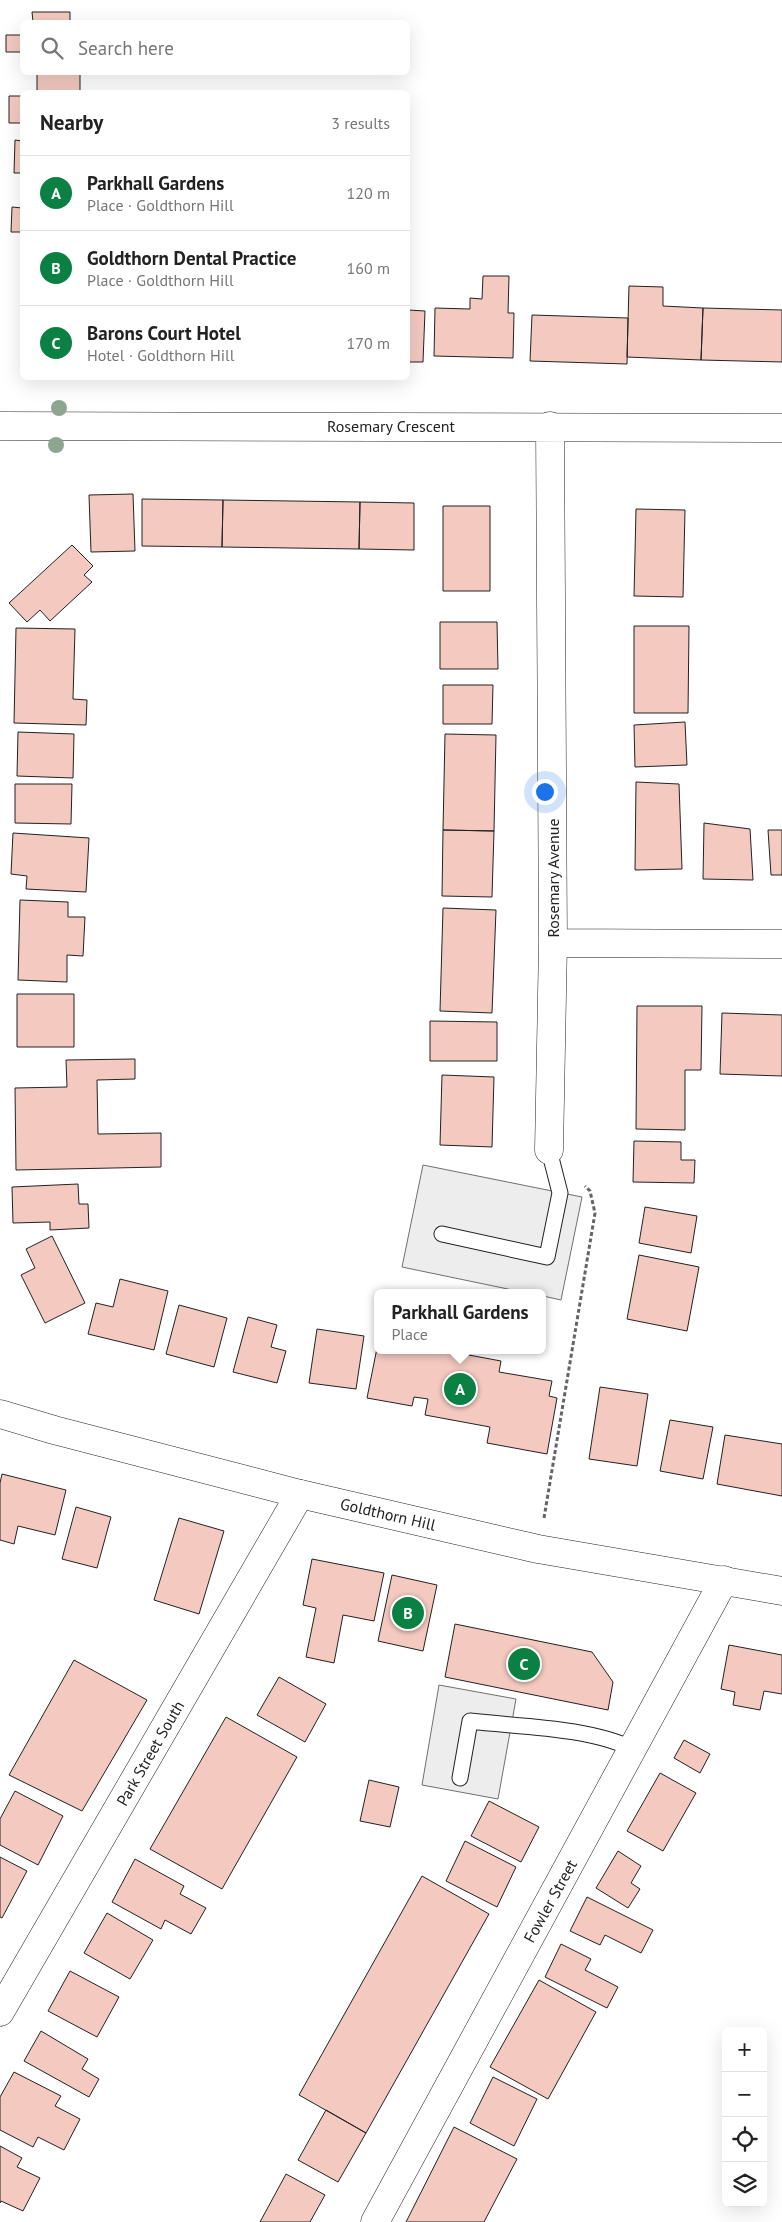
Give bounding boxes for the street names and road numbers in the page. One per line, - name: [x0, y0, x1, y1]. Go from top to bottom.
- street label: Rosemary Crescent: [327, 416, 456, 436]
- street label: Rosemary Avenue: [543, 818, 563, 938]
- street label: Goldthorn Hill: [338, 1493, 438, 1535]
- street label: Park Street South: [112, 1697, 188, 1809]
- street label: Fowler Street: [519, 1856, 581, 1946]

